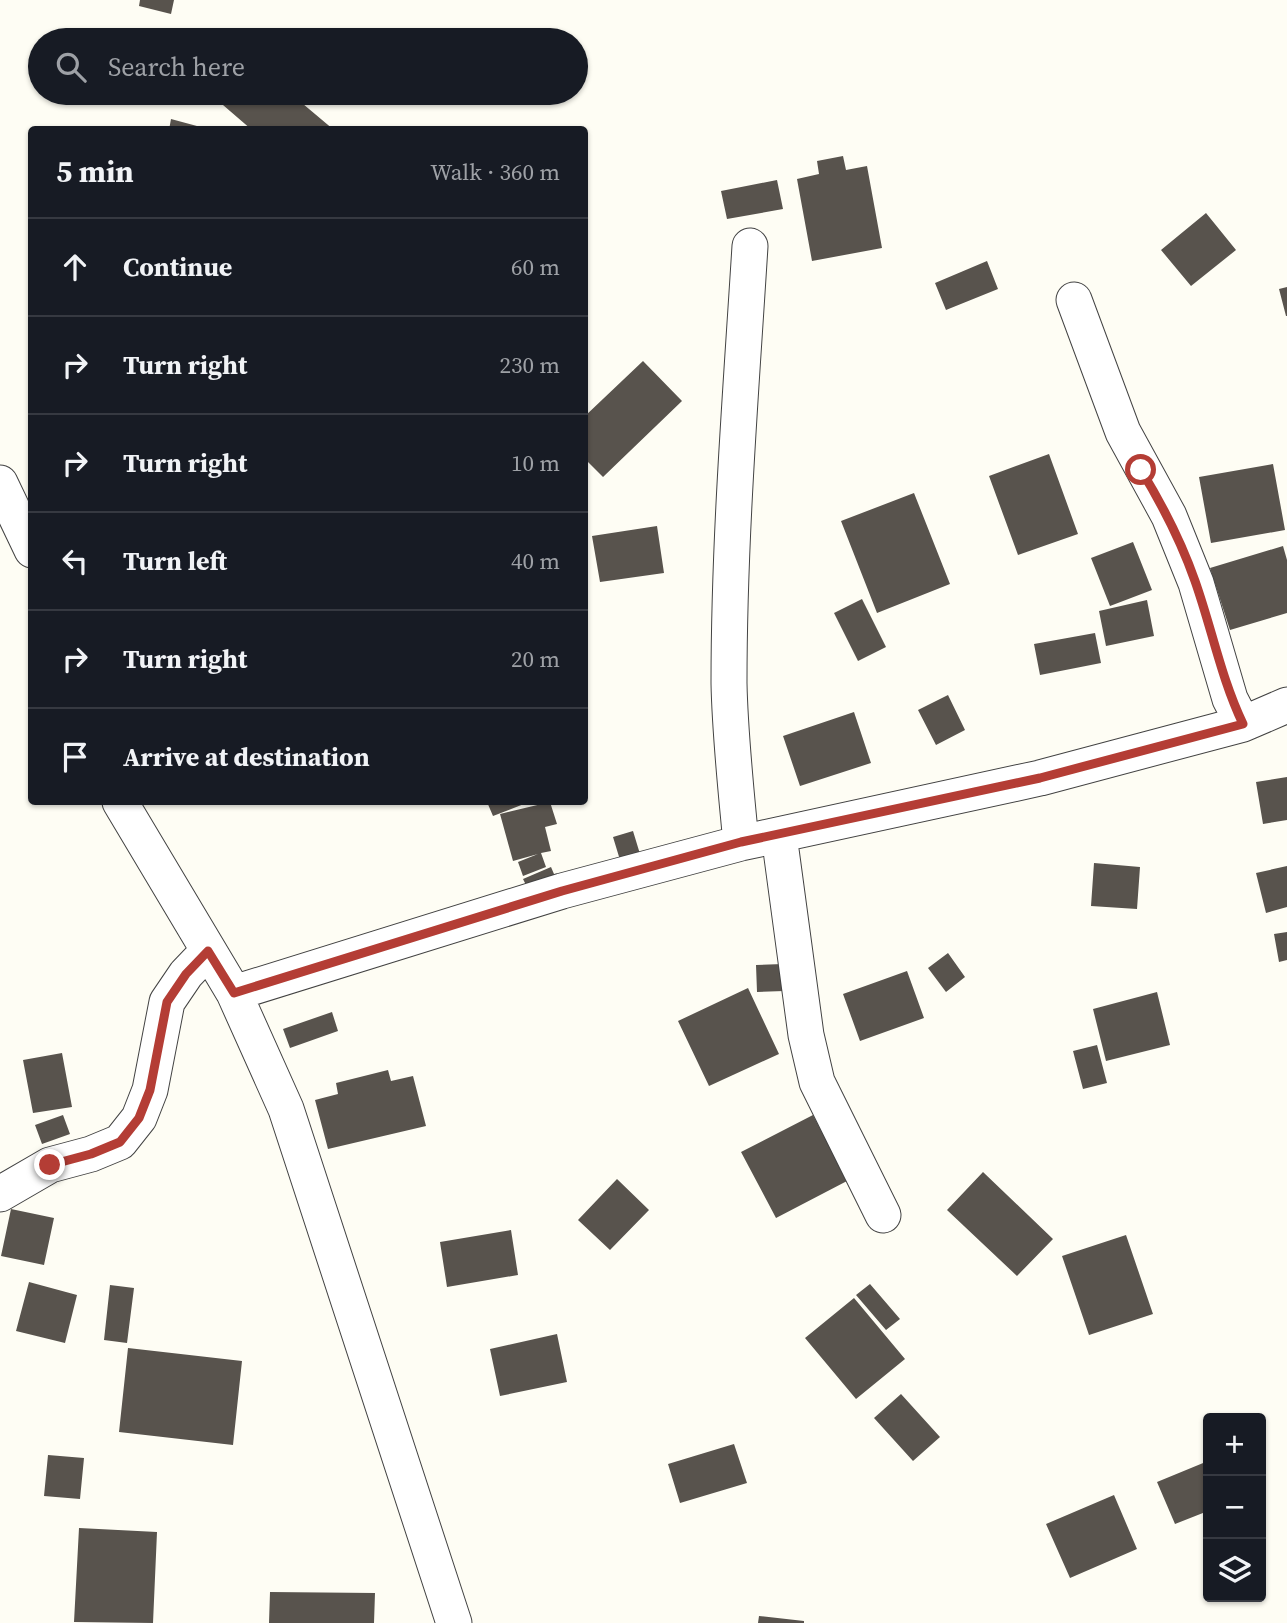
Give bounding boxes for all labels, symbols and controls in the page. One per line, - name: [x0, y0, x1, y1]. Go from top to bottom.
- search box: [28, 28, 588, 105]
- icon: search: [52, 48, 90, 86]
- text: Search here: [108, 49, 245, 85]
- text: 5 min: [56, 151, 134, 192]
- text: Walk · 360 m: [430, 156, 560, 188]
- icon: ahead: [56, 248, 94, 286]
- text: Continue: [123, 249, 232, 285]
- text: 60 m: [511, 251, 560, 283]
- icon: right: [56, 346, 94, 384]
- text: Turn right: [123, 347, 247, 383]
- text: 230 m: [499, 349, 560, 381]
- icon: right: [56, 444, 94, 482]
- text: Turn right: [123, 445, 247, 481]
- text: 10 m: [511, 447, 560, 479]
- route start: [1125, 454, 1156, 485]
- icon: left: [56, 542, 94, 580]
- text: Turn left: [123, 543, 227, 579]
- text: 40 m: [511, 545, 560, 577]
- icon: right: [56, 640, 94, 678]
- text: Turn right: [123, 641, 247, 677]
- text: 20 m: [511, 643, 560, 675]
- icon: arrive: [56, 738, 94, 776]
- text: Arrive at destination: [123, 739, 370, 775]
- route end: [34, 1149, 65, 1180]
- map controls: [1203, 1413, 1266, 1602]
- button: +: [1203, 1413, 1266, 1476]
- button: −: [1203, 1476, 1266, 1539]
- button: layers: [1203, 1539, 1266, 1602]

